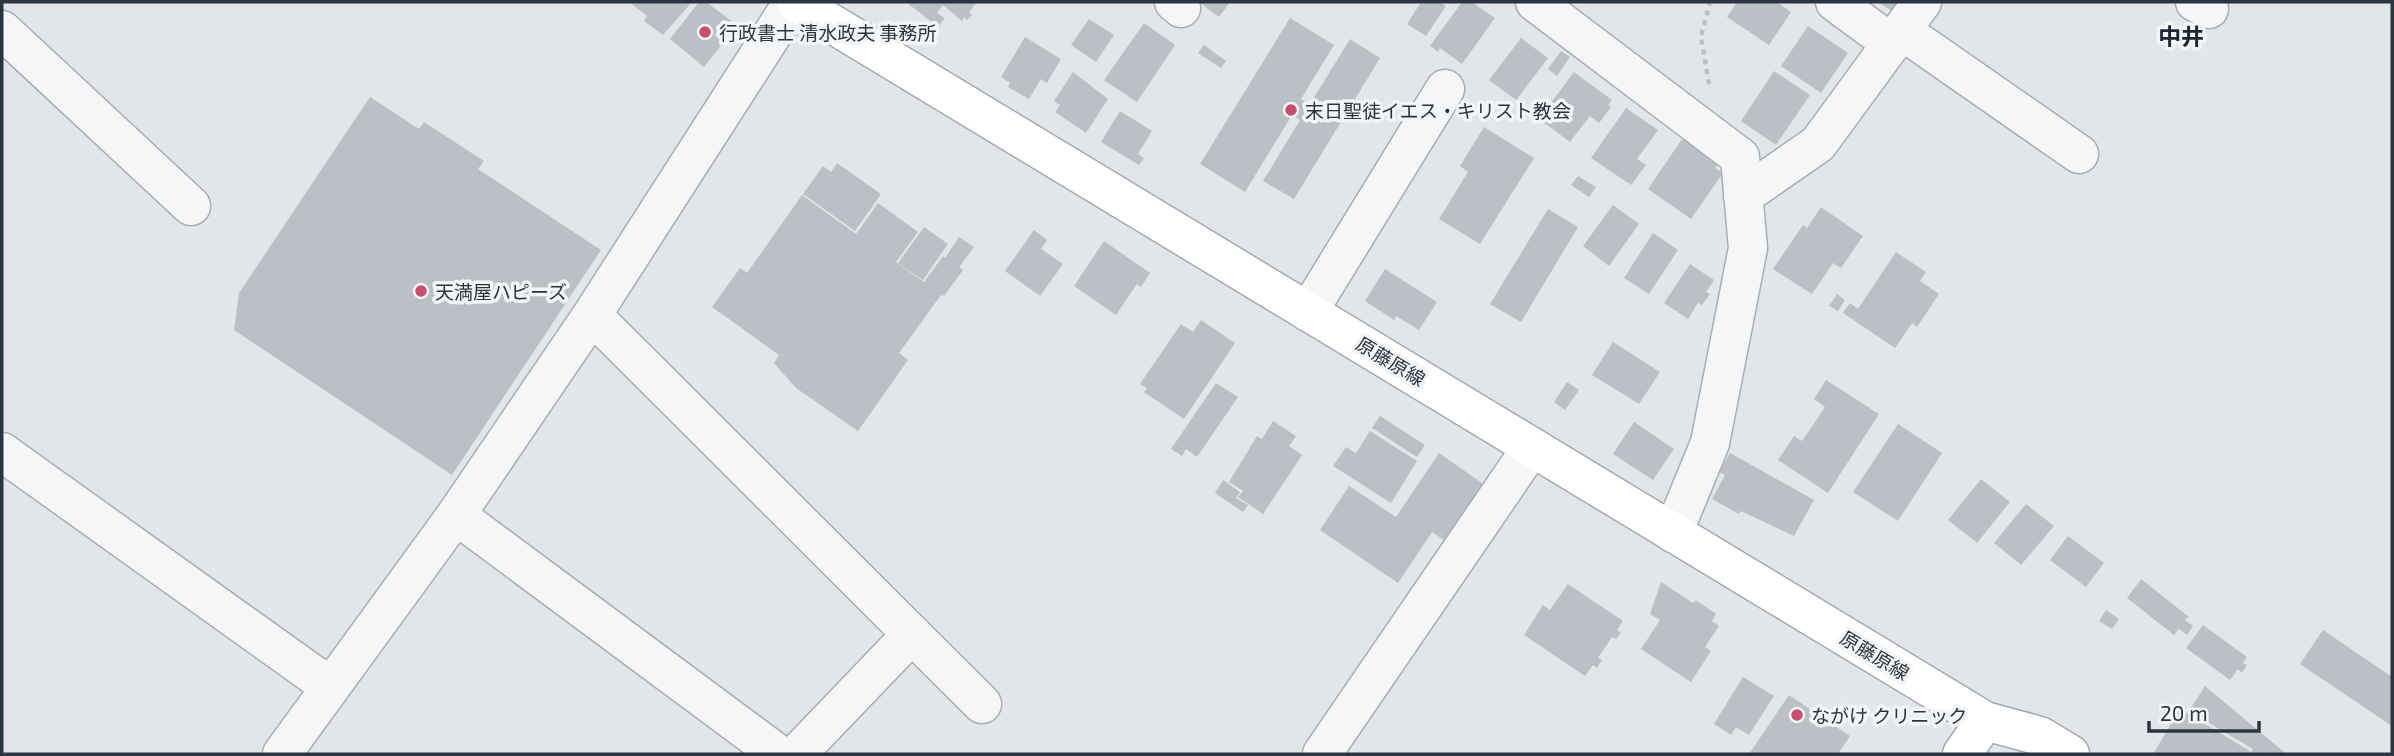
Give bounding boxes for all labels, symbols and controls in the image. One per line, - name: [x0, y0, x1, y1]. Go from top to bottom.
- place label: 行政書士 清水政夫 事務所: [719, 21, 936, 44]
- district label: 中井: [2158, 22, 2204, 50]
- marker: 行政書士 清水政夫 事務所: [697, 24, 713, 40]
- place label: 末日聖徒イエス・キリスト教会: [1305, 99, 1571, 122]
- marker: 末日聖徒イエス・キリスト教会: [1283, 102, 1299, 118]
- place label: 天満屋ハピーズ: [435, 280, 567, 303]
- marker: 天満屋ハピーズ: [413, 283, 429, 299]
- street label: 原藤原線: [1352, 332, 1430, 390]
- street label: 原藤原線: [1836, 626, 1914, 684]
- scale bar: [2149, 690, 2259, 734]
- text: 20 m: [2160, 700, 2208, 725]
- place label: ながけ クリニック: [1811, 704, 1967, 727]
- marker: ながけ クリニック: [1789, 707, 1805, 723]

